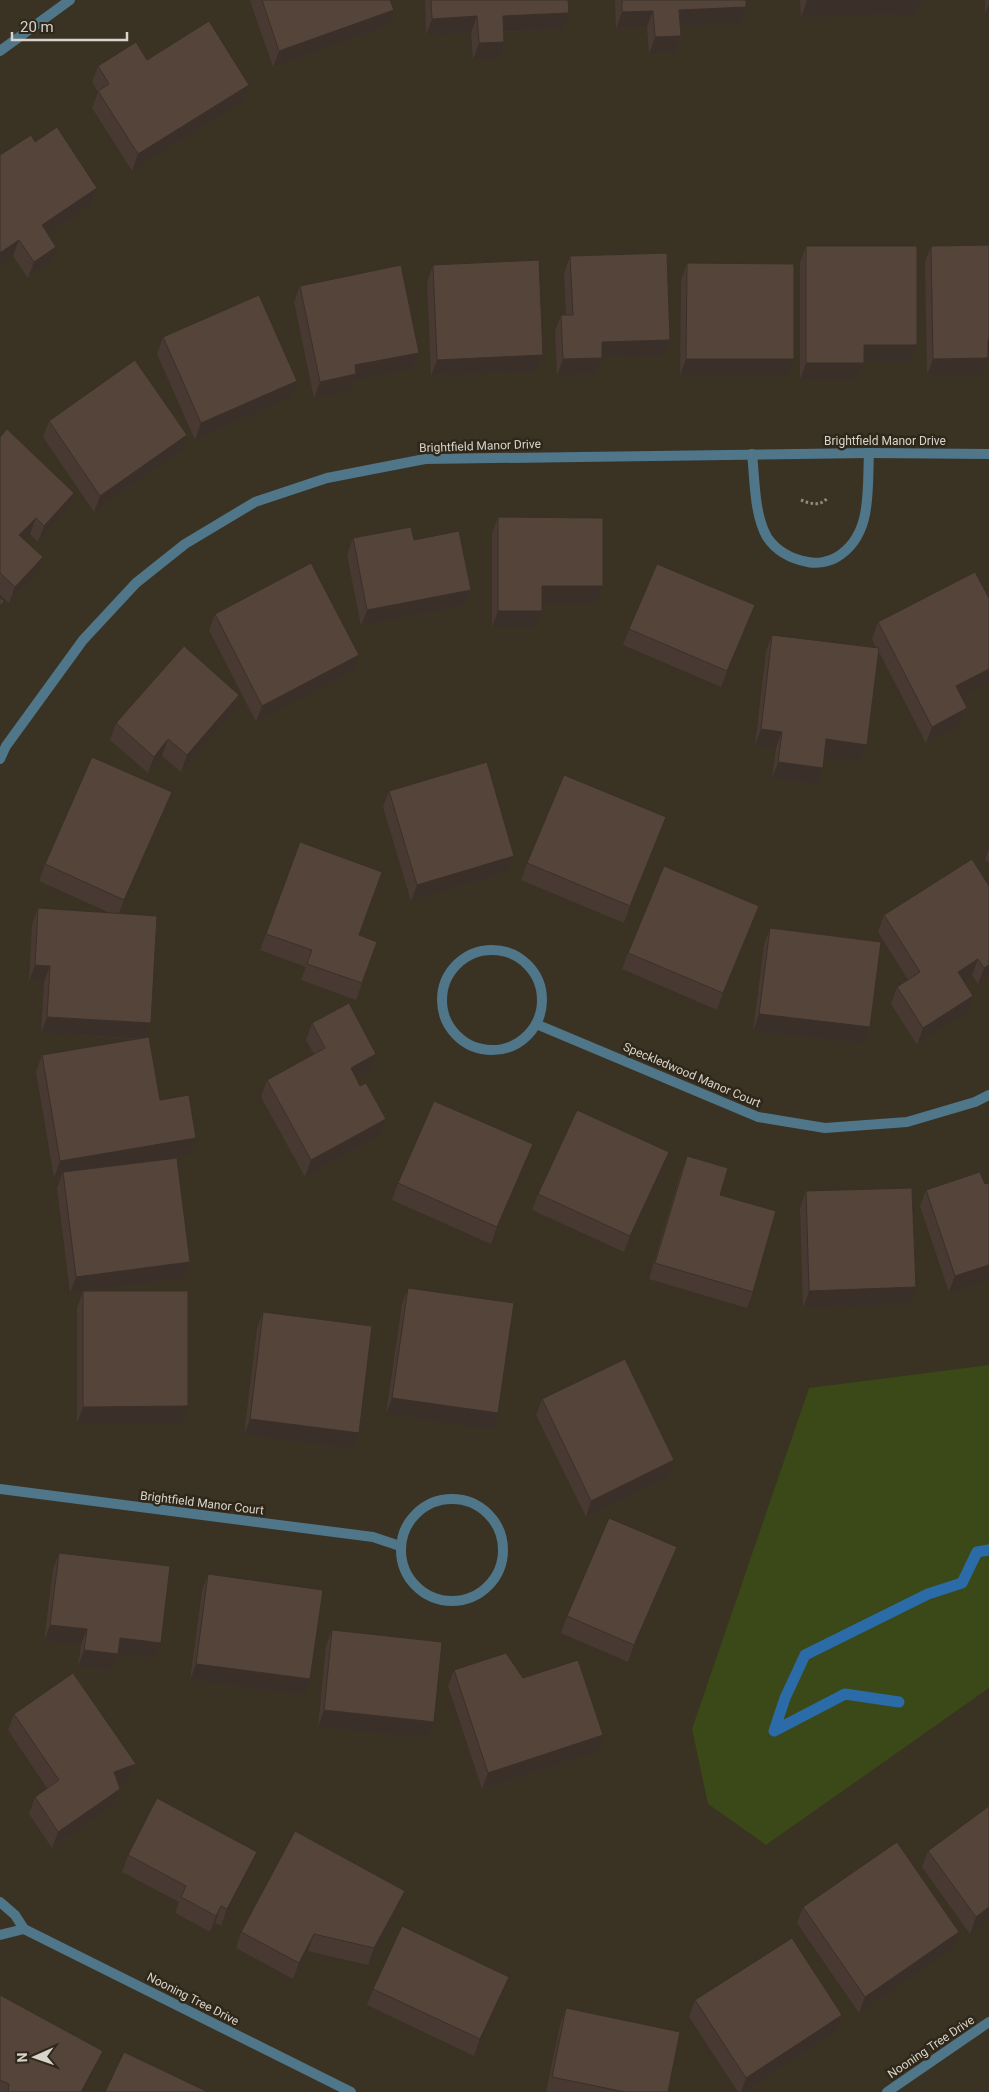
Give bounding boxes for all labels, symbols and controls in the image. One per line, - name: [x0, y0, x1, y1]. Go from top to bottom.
- scale bar: [12, 10, 128, 42]
- text: 20 m: [20, 18, 54, 36]
- street label: Brightfield Manor Drive: [824, 434, 946, 448]
- street label: Brightfield Manor Drive: [419, 437, 541, 455]
- street label: Speckledwood Manor Court: [621, 1040, 763, 1110]
- street label: Brightfield Manor Court: [139, 1488, 265, 1518]
- street label: Nooning Tree Drive: [145, 1970, 241, 2028]
- street label: Nooning Tree Drive: [885, 2013, 977, 2081]
- north arrow: [10, 2032, 60, 2082]
- text: N: [14, 2052, 30, 2063]

